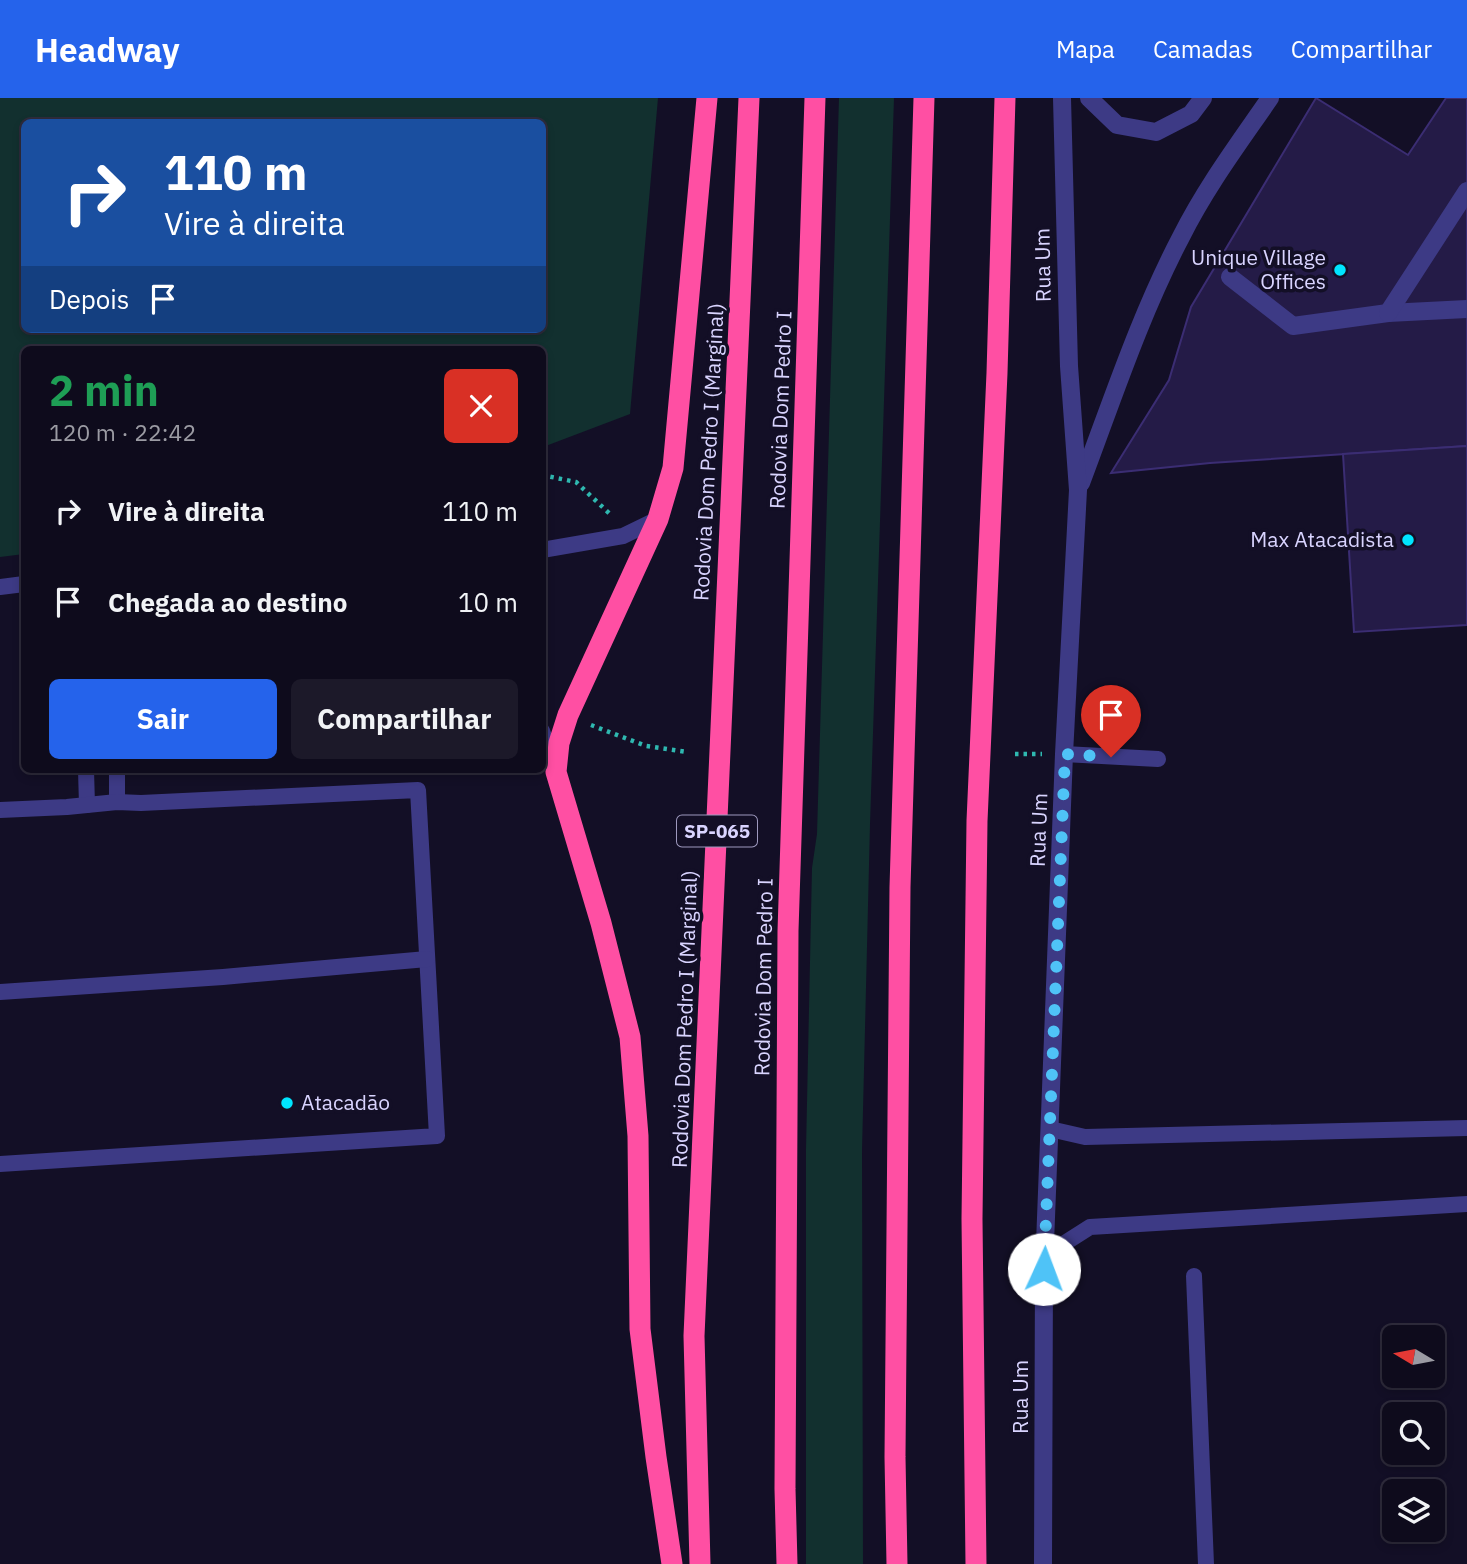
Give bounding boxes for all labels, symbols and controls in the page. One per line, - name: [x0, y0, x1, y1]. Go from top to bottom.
- text: Headway: [35, 28, 180, 71]
- text: Mapa: [1056, 33, 1115, 65]
- text: Camadas: [1153, 33, 1253, 65]
- text: Compartilhar: [1291, 33, 1432, 65]
- text: 110 m: [164, 140, 308, 203]
- icon: right: [49, 147, 140, 238]
- text: Vire à direita: [164, 202, 345, 244]
- street label: Rua Um: [1027, 228, 1057, 302]
- place label: Unique Village Offices: [1191, 243, 1326, 295]
- marker: Unique Village Offices: [1332, 262, 1348, 278]
- icon: arrive: [144, 280, 182, 318]
- text: Depois: [49, 282, 130, 316]
- street label: Rodovia Dom Pedro I (Marginal): [686, 302, 730, 601]
- street label: Rodovia Dom Pedro I: [763, 310, 797, 510]
- text: 2 min: [49, 363, 159, 418]
- button: close: [444, 369, 518, 443]
- text: 120 m · 22:42: [49, 417, 196, 447]
- icon: right: [49, 492, 87, 530]
- text: Vire à direita: [108, 494, 265, 528]
- text: 110 m: [442, 494, 518, 528]
- place label: Max Atacadista: [1250, 525, 1394, 553]
- marker: Max Atacadista: [1400, 532, 1416, 548]
- icon: arrive: [49, 583, 87, 621]
- text: Chegada ao destino: [108, 585, 347, 619]
- text: 10 m: [458, 585, 518, 619]
- button: Sair: [49, 679, 277, 759]
- button: Compartilhar: [291, 679, 518, 759]
- pin: [1081, 685, 1141, 757]
- icon: arrive: [1092, 696, 1130, 734]
- street label: Rua Um: [1023, 792, 1053, 867]
- road number: SP-065: [677, 816, 757, 846]
- street label: Rodovia Dom Pedro I (Marginal): [665, 870, 703, 1168]
- street label: Rodovia Dom Pedro I: [747, 878, 779, 1076]
- place label: Atacadão: [301, 1088, 390, 1116]
- marker: Atacadão: [279, 1095, 295, 1111]
- position arrow: [1007, 1232, 1081, 1306]
- north arrow: [1382, 1325, 1446, 1388]
- map controls: [1382, 1325, 1445, 1542]
- street label: Rua Um: [1006, 1360, 1034, 1434]
- button: search: [1382, 1402, 1445, 1465]
- button: layers: [1382, 1479, 1445, 1542]

